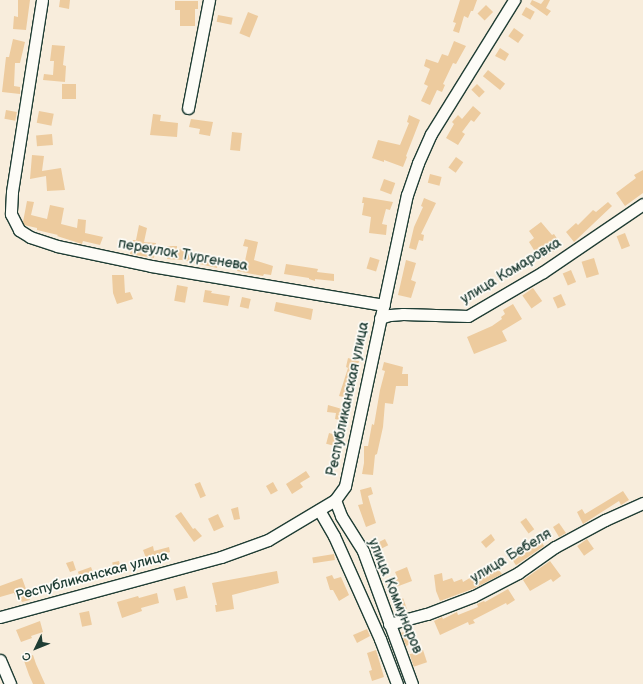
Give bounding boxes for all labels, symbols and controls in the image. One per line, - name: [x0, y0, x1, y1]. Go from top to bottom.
- street label: улица Комаровка: [458, 234, 564, 308]
- street label: переулок Тургенева: [117, 235, 249, 275]
- street label: Республиканская улица: [323, 320, 373, 478]
- street label: улица Бебеля: [468, 525, 554, 587]
- street label: улица Коммунаров: [364, 536, 426, 656]
- street label: Республиканская улица: [14, 547, 170, 605]
- north arrow: [16, 628, 56, 668]
- text: С: [19, 649, 34, 664]

